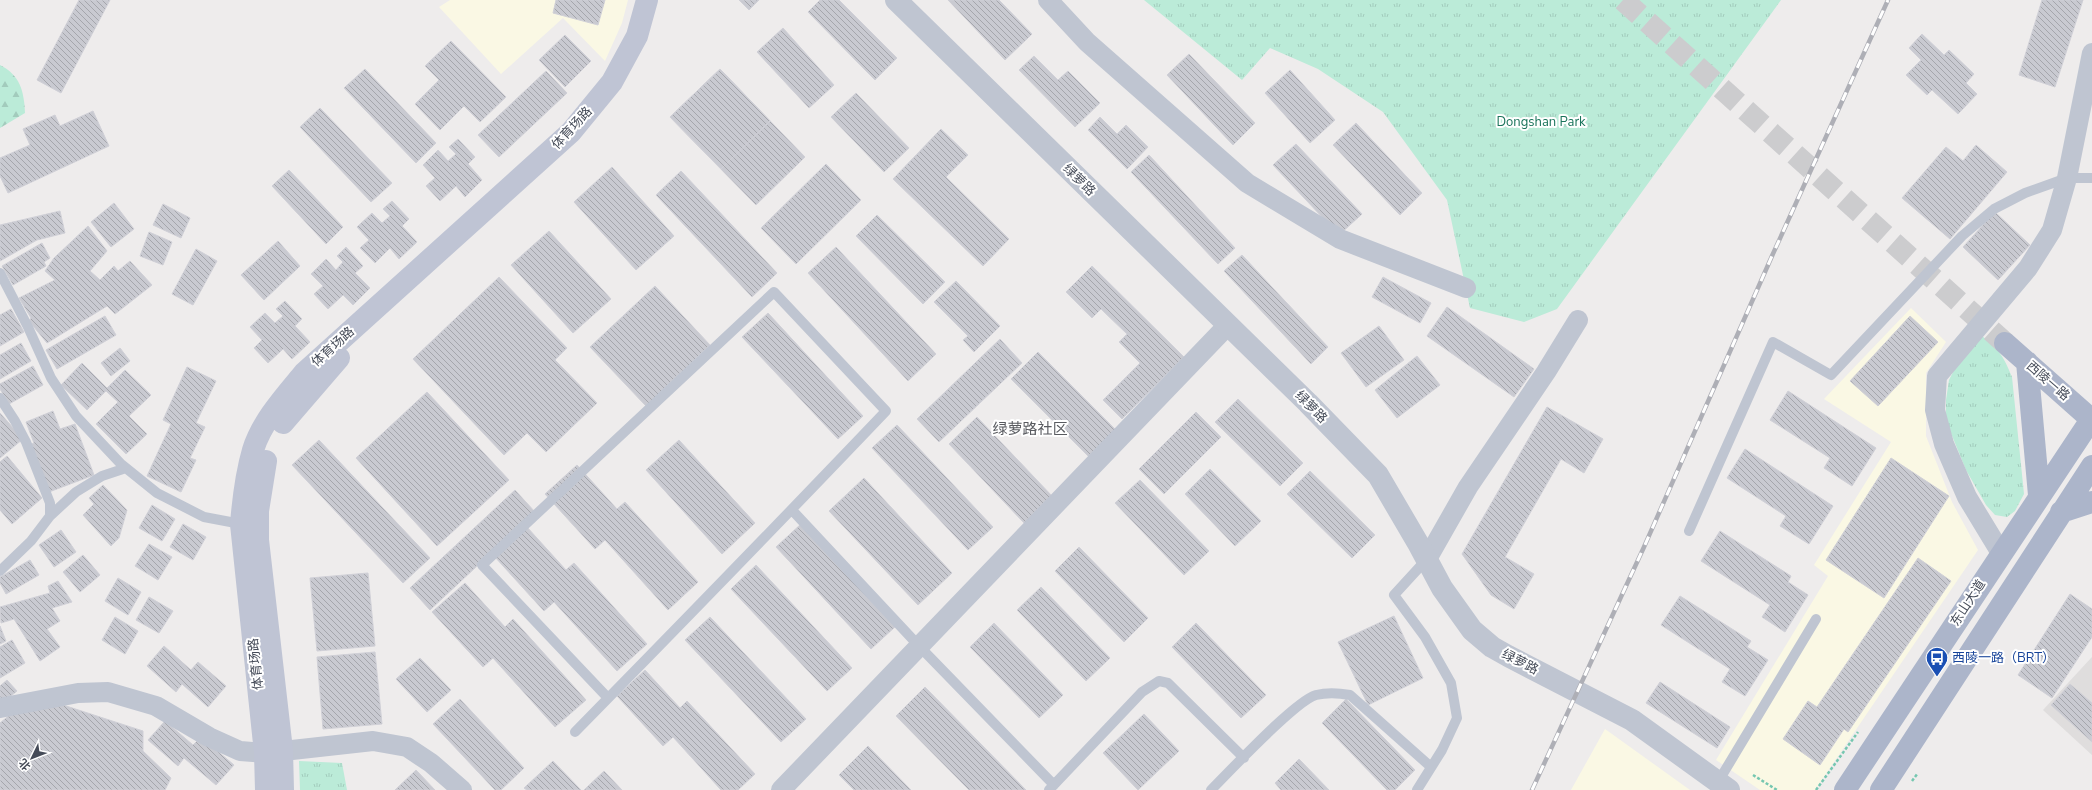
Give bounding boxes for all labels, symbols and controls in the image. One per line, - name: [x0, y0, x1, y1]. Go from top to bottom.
- street label: 体育场路: [548, 103, 596, 153]
- park label: Dongshan Park: [1496, 113, 1586, 131]
- street label: 绿萝路: [1059, 160, 1099, 200]
- street label: 体育场路: [308, 323, 358, 371]
- street label: 西陵一路: [2022, 357, 2074, 405]
- street label: 绿萝路: [1291, 387, 1331, 427]
- district label: 绿萝路社区: [992, 419, 1068, 439]
- street label: 东山大道: [1946, 576, 1990, 630]
- street label: 体育场路: [244, 637, 268, 691]
- street label: 绿萝路: [1499, 645, 1541, 679]
- bus stop icon: 西陵一路（BRT）: [1924, 645, 1950, 678]
- place label: 西陵一路（BRT）: [1952, 649, 2055, 667]
- north arrow: [12, 738, 52, 778]
- text: 北: [16, 755, 34, 774]

